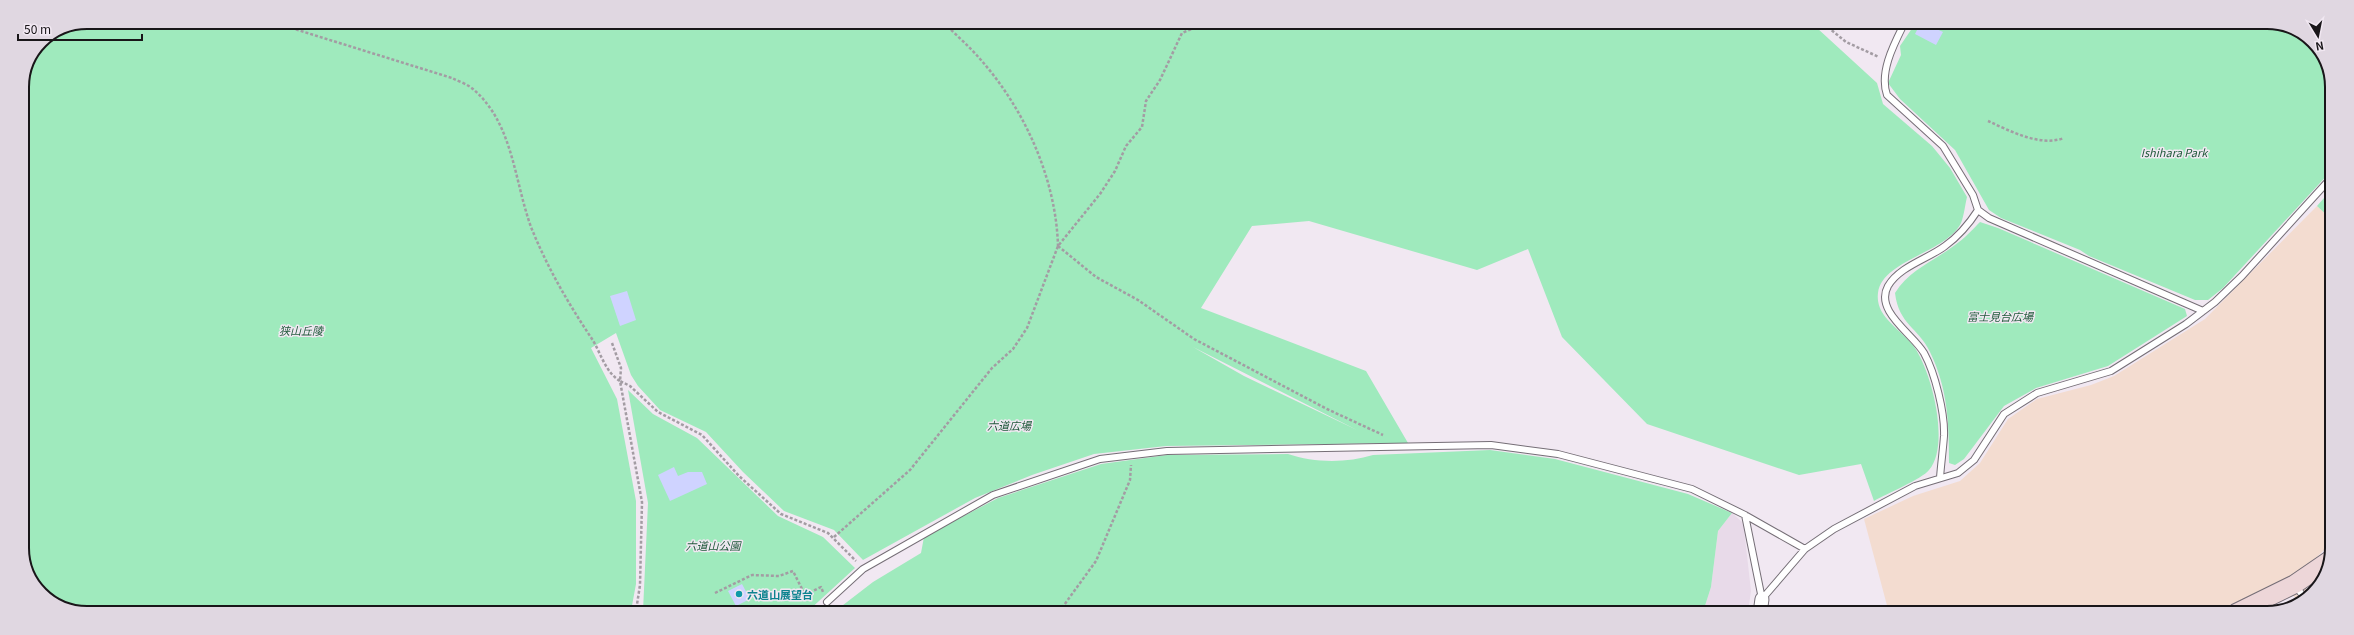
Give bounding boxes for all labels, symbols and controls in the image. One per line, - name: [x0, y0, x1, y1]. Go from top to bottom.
- scale bar: [18, 16, 142, 42]
- north arrow: [2298, 16, 2338, 56]
- text: 50 m: [24, 20, 51, 37]
- text: N: [2314, 38, 2325, 55]
- park label: Ishihara Park: [2141, 144, 2209, 160]
- park label: 富士見台広場: [1967, 308, 2035, 324]
- park label: 狭山丘陵: [279, 322, 325, 338]
- park label: 六道広場: [987, 417, 1033, 433]
- park label: 六道山公園: [686, 537, 742, 553]
- place label: 六道山展望台: [747, 586, 813, 602]
- marker: 六道山展望台: [734, 589, 744, 599]

